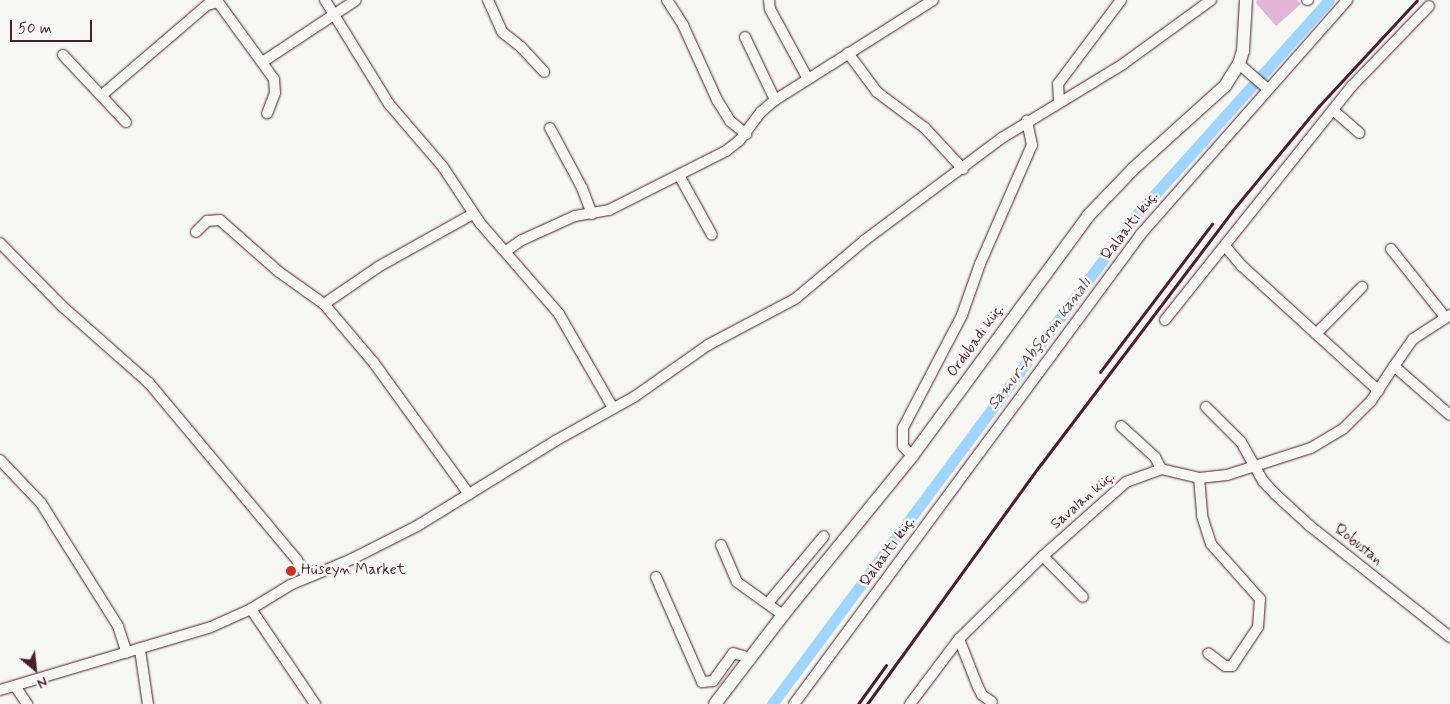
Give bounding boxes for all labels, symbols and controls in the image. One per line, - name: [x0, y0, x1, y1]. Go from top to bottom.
- scale bar: [12, 10, 95, 42]
- text: 50 m: [18, 19, 52, 39]
- street label: Qalaaltı küç.: [1098, 188, 1162, 264]
- water label: Samur-Abşeron kanalı: [986, 276, 1094, 412]
- street label: Ordubadi küç.: [944, 302, 1008, 380]
- street label: Savalan küç.: [1048, 469, 1118, 533]
- street label: Qalaaltı küç.: [857, 513, 919, 591]
- street label: Qobustan: [1330, 520, 1386, 570]
- place label: Hüseyn Market: [301, 562, 405, 580]
- marker: Hüseyn Market: [285, 565, 297, 577]
- north arrow: [10, 644, 60, 694]
- text: N: [34, 672, 50, 692]

